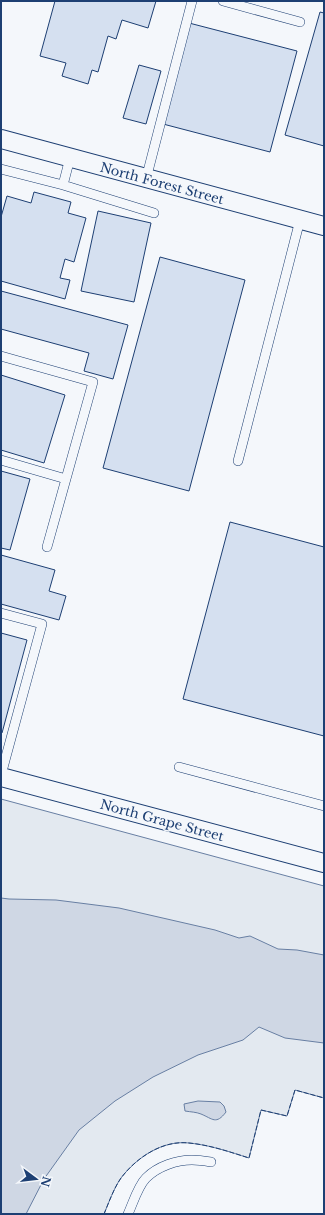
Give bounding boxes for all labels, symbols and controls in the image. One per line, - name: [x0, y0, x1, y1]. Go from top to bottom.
- street label: North Forest Street: [98, 159, 226, 208]
- street label: North Grape Street: [98, 796, 226, 845]
- north arrow: [16, 1159, 56, 1199]
- text: N: [37, 1175, 54, 1189]

